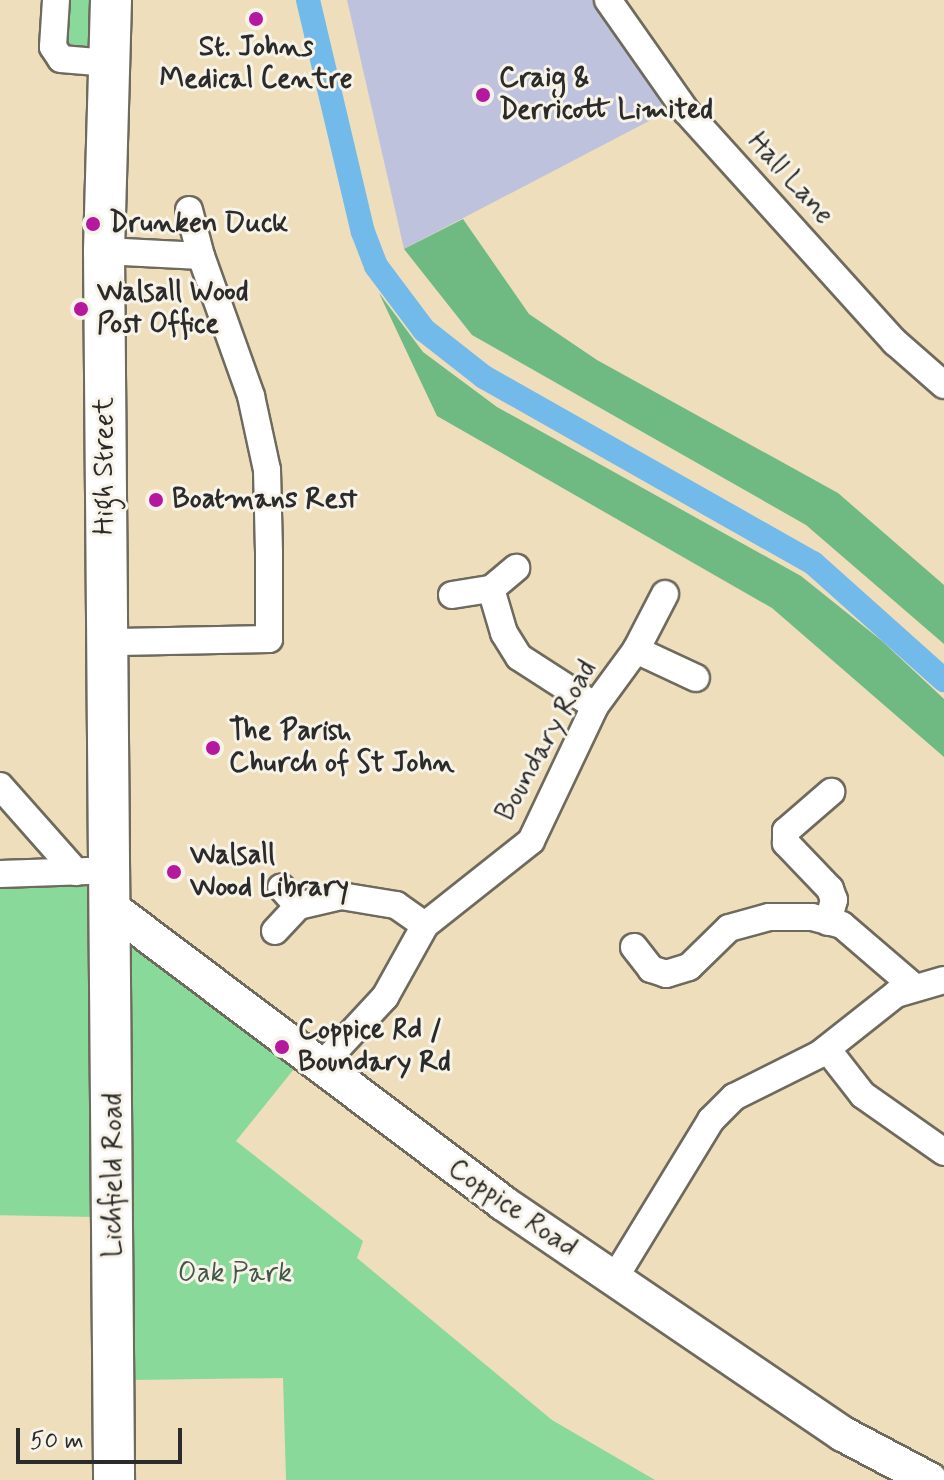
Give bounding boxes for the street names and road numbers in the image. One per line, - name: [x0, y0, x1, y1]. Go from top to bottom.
- street label: Hall Lane: [740, 126, 840, 232]
- street label: High Street: [88, 397, 122, 535]
- street label: Boundary Road: [489, 656, 605, 826]
- street label: Lichfield Road: [97, 1093, 131, 1257]
- street label: Coppice Road: [441, 1152, 583, 1266]

